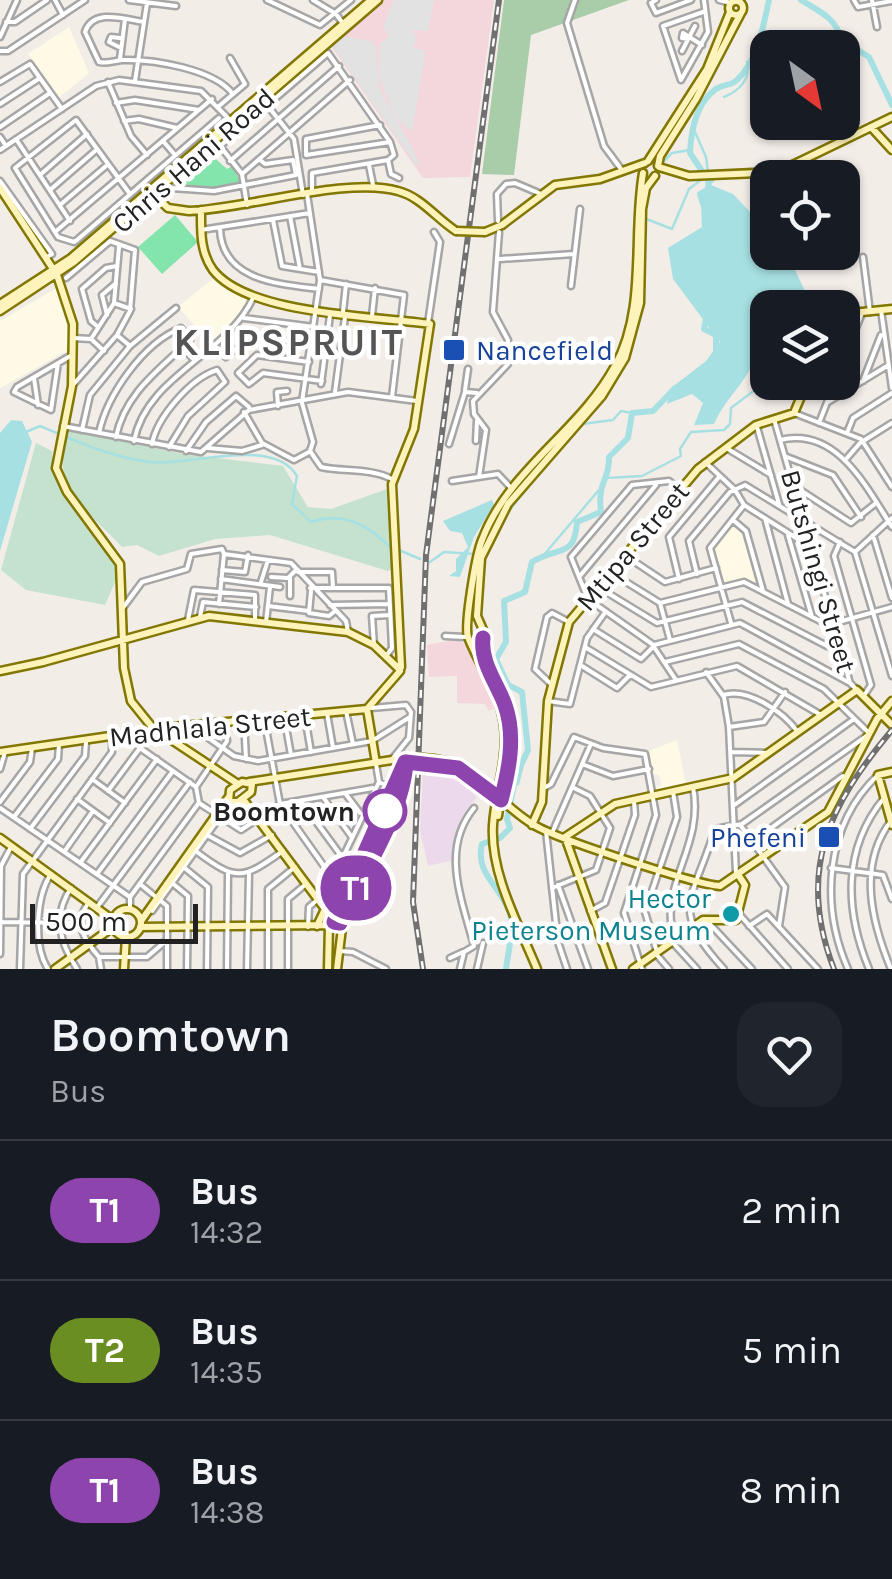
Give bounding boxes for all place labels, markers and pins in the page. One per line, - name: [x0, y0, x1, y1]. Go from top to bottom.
- place label: Nancefield: [476, 334, 613, 367]
- marker: Nancefield: [441, 337, 467, 363]
- marker: Boomtown: [364, 790, 406, 832]
- place label: Boomtown: [213, 795, 355, 828]
- place label: Phefeni: [710, 821, 806, 854]
- marker: Phefeni: [816, 824, 842, 850]
- place label: Hector Pieterson Museum: [471, 882, 712, 947]
- marker: Hector Pieterson Museum: [720, 903, 742, 925]

